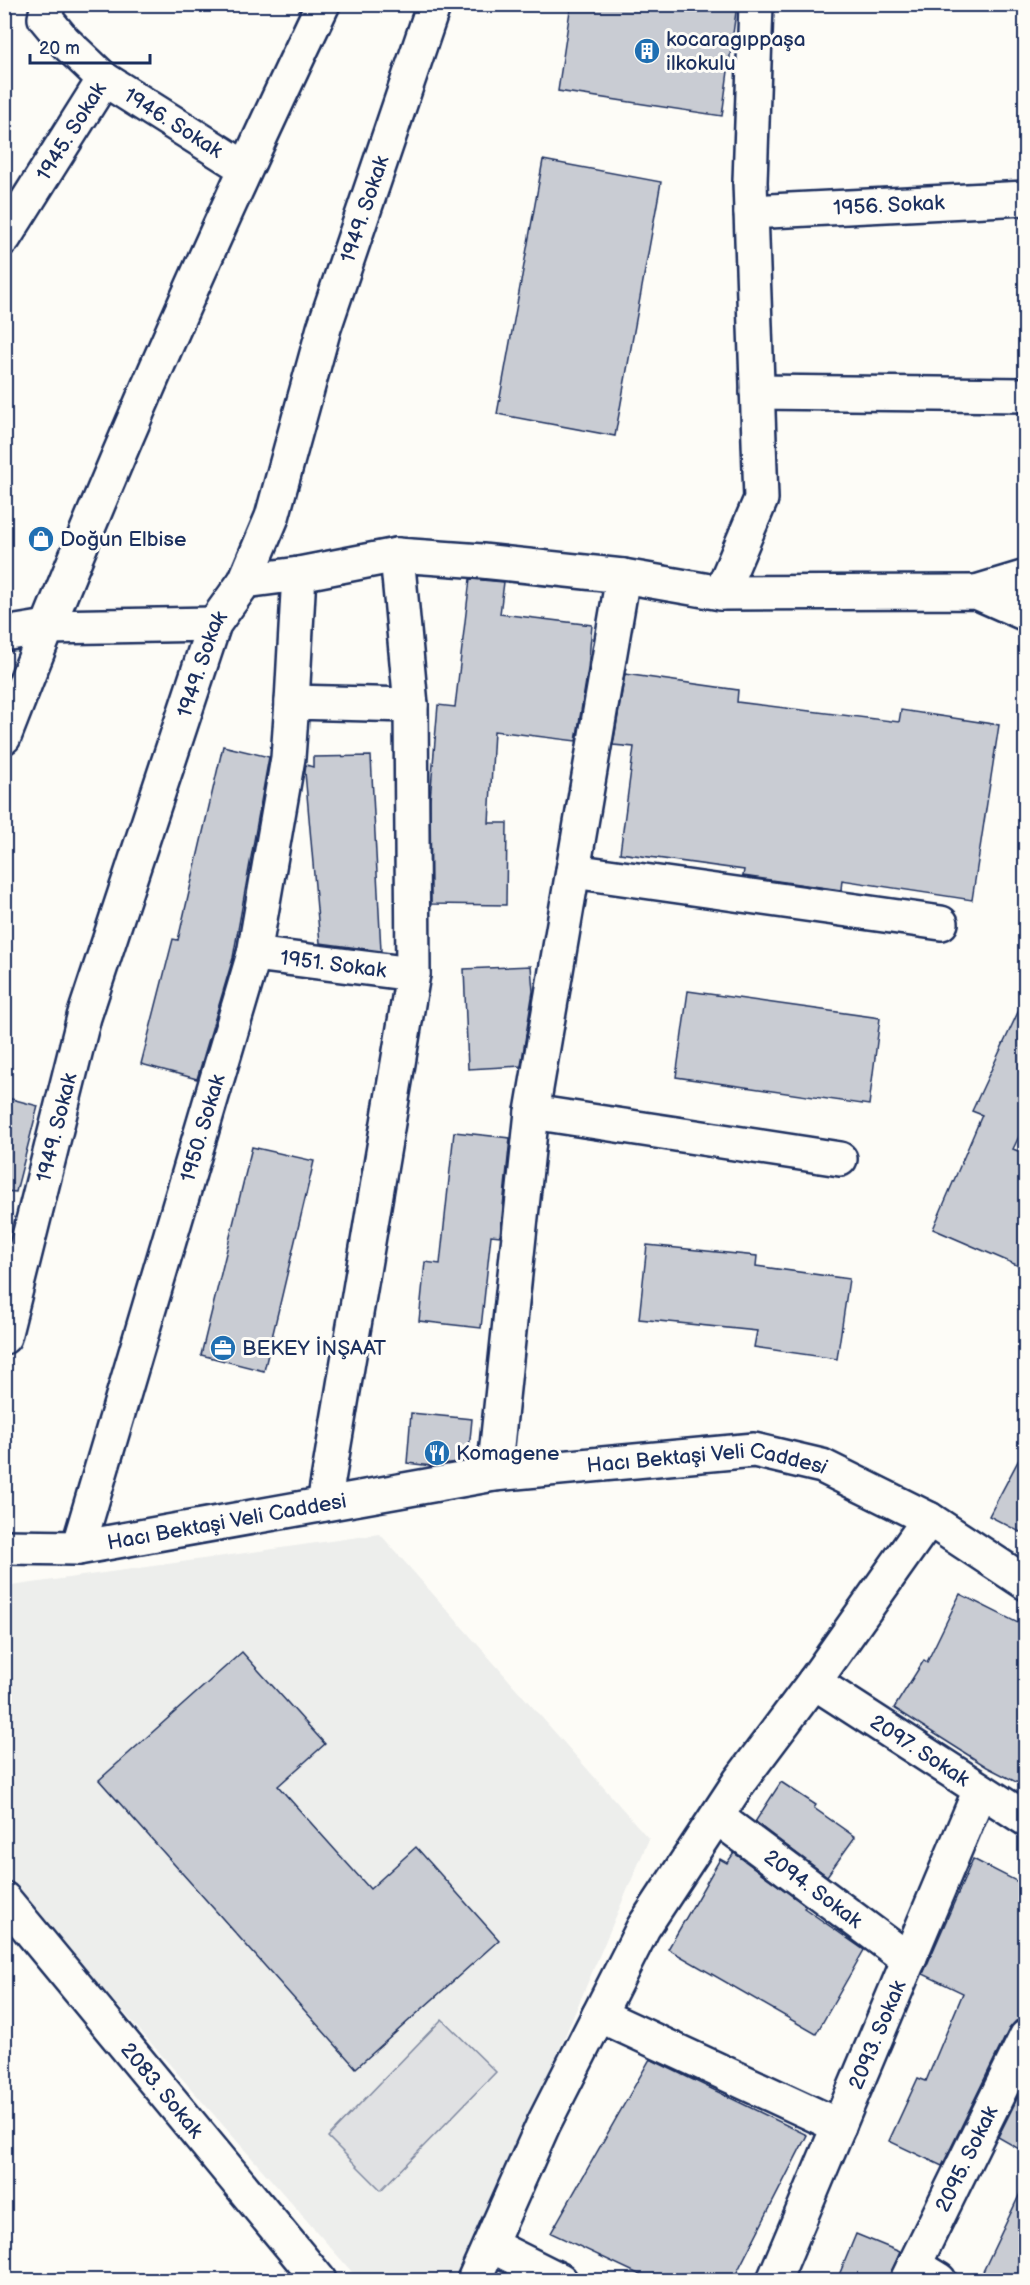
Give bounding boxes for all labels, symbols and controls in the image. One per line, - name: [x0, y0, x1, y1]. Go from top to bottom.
- scale bar: [30, 27, 150, 65]
- place label: kocaragıppaşa ilkokulu: [666, 27, 806, 76]
- building icon: kocaragıppaşa ilkokulu: [632, 36, 662, 66]
- text: 20 m: [39, 38, 80, 59]
- street label: 1945. Sokak: [31, 77, 112, 185]
- street label: 1946. Sokak: [119, 83, 228, 164]
- street label: 1949. Sokak: [335, 152, 395, 266]
- street label: 1956. Sokak: [833, 190, 946, 221]
- shop icon: Doğun Elbise: [26, 524, 56, 554]
- place label: Doğun Elbise: [60, 527, 186, 552]
- street label: 1949. Sokak: [172, 605, 233, 721]
- street label: 1951. Sokak: [279, 945, 388, 984]
- street label: 1949. Sokak: [31, 1070, 83, 1185]
- street label: 1950. Sokak: [175, 1071, 231, 1185]
- office icon: BEKEY İNŞAAT: [208, 1333, 238, 1363]
- place label: BEKEY İNŞAAT: [242, 1336, 387, 1361]
- street label: Hacı Bektaşi Veli Caddesi: [586, 1437, 832, 1480]
- restaurant icon: Komagene: [422, 1438, 452, 1468]
- place label: Komagene: [456, 1441, 559, 1466]
- street label: Hacı Bektaşi Veli Caddesi: [105, 1488, 348, 1556]
- street label: 2097. Sokak: [865, 1710, 975, 1792]
- street label: 2094. Sokak: [759, 1844, 867, 1934]
- street label: 2093. Sokak: [844, 1976, 912, 2093]
- street label: 2083. Sokak: [115, 2038, 209, 2144]
- street label: 2095. Sokak: [930, 2101, 1004, 2216]

